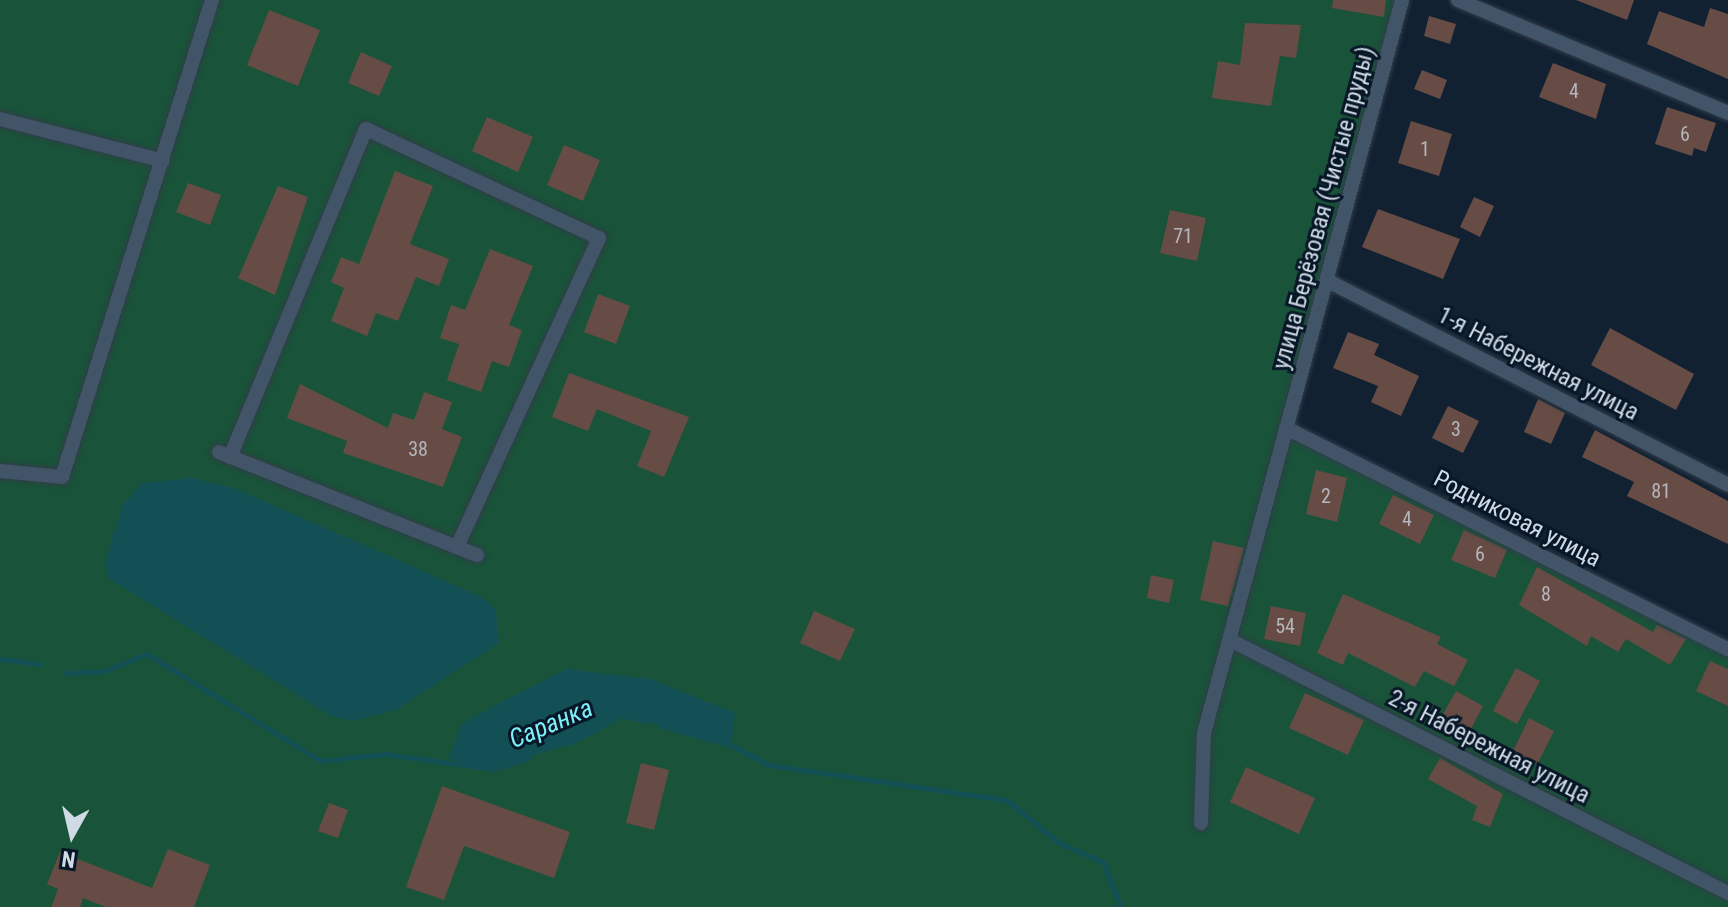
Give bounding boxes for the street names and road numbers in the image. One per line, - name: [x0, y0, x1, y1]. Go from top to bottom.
- street label: улица Берёзовая (Чистые пруды): [1267, 43, 1381, 373]
- street label: 1-я Набережная улица: [1433, 301, 1643, 427]
- street label: Родниковая улица: [1429, 464, 1605, 574]
- street label: 2-я Набережная улица: [1384, 684, 1594, 810]

